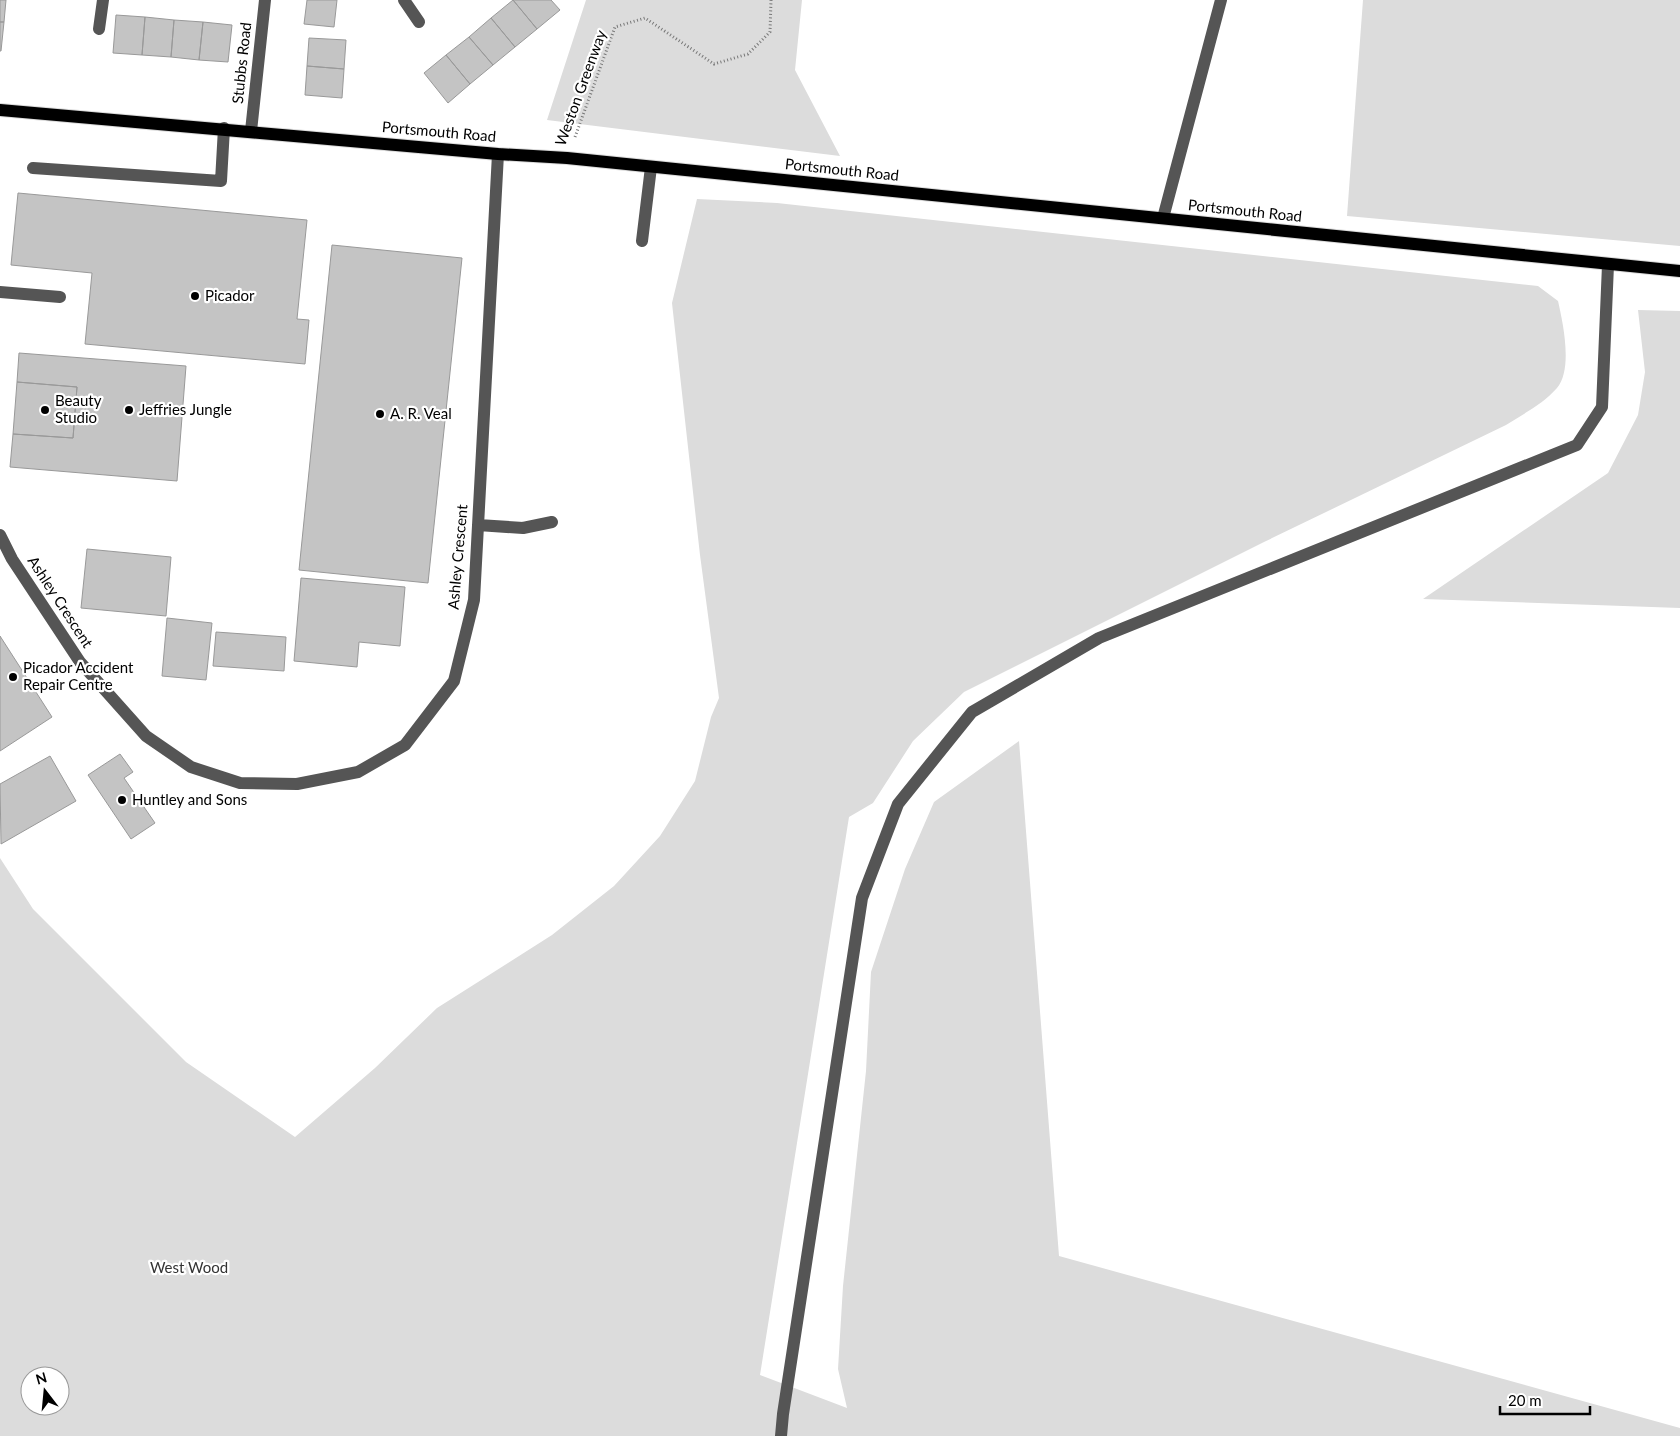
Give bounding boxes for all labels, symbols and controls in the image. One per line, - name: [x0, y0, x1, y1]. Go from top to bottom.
- street label: Stubbs Road: [228, 21, 254, 105]
- street label: Weston Greenway: [551, 27, 609, 148]
- street label: Portsmouth Road: [381, 117, 497, 145]
- street label: Portsmouth Road: [784, 154, 900, 184]
- street label: Portsmouth Road: [1187, 195, 1303, 225]
- place label: Picador: [205, 286, 255, 304]
- marker: Picador: [189, 290, 201, 302]
- place label: Beauty Studio: [55, 391, 102, 426]
- place label: Jeffries Jungle: [139, 400, 232, 418]
- marker: Beauty Studio: [39, 404, 51, 416]
- marker: Jeffries Jungle: [123, 404, 135, 416]
- place label: A. R. Veal: [390, 404, 452, 422]
- marker: A. R. Veal: [374, 408, 386, 420]
- street label: Ashley Crescent: [443, 503, 471, 610]
- street label: Ashley Crescent: [25, 552, 97, 651]
- place label: Picador Accident Repair Centre: [23, 658, 134, 693]
- marker: Picador Accident Repair Centre: [7, 671, 19, 683]
- place label: Huntley and Sons: [132, 790, 247, 808]
- marker: Huntley and Sons: [116, 794, 128, 806]
- park label: West Wood: [150, 1258, 228, 1276]
- north arrow: [20, 1366, 70, 1416]
- text: N: [34, 1368, 49, 1388]
- scale bar: [1500, 1384, 1590, 1416]
- text: 20 m: [1508, 1391, 1542, 1409]

